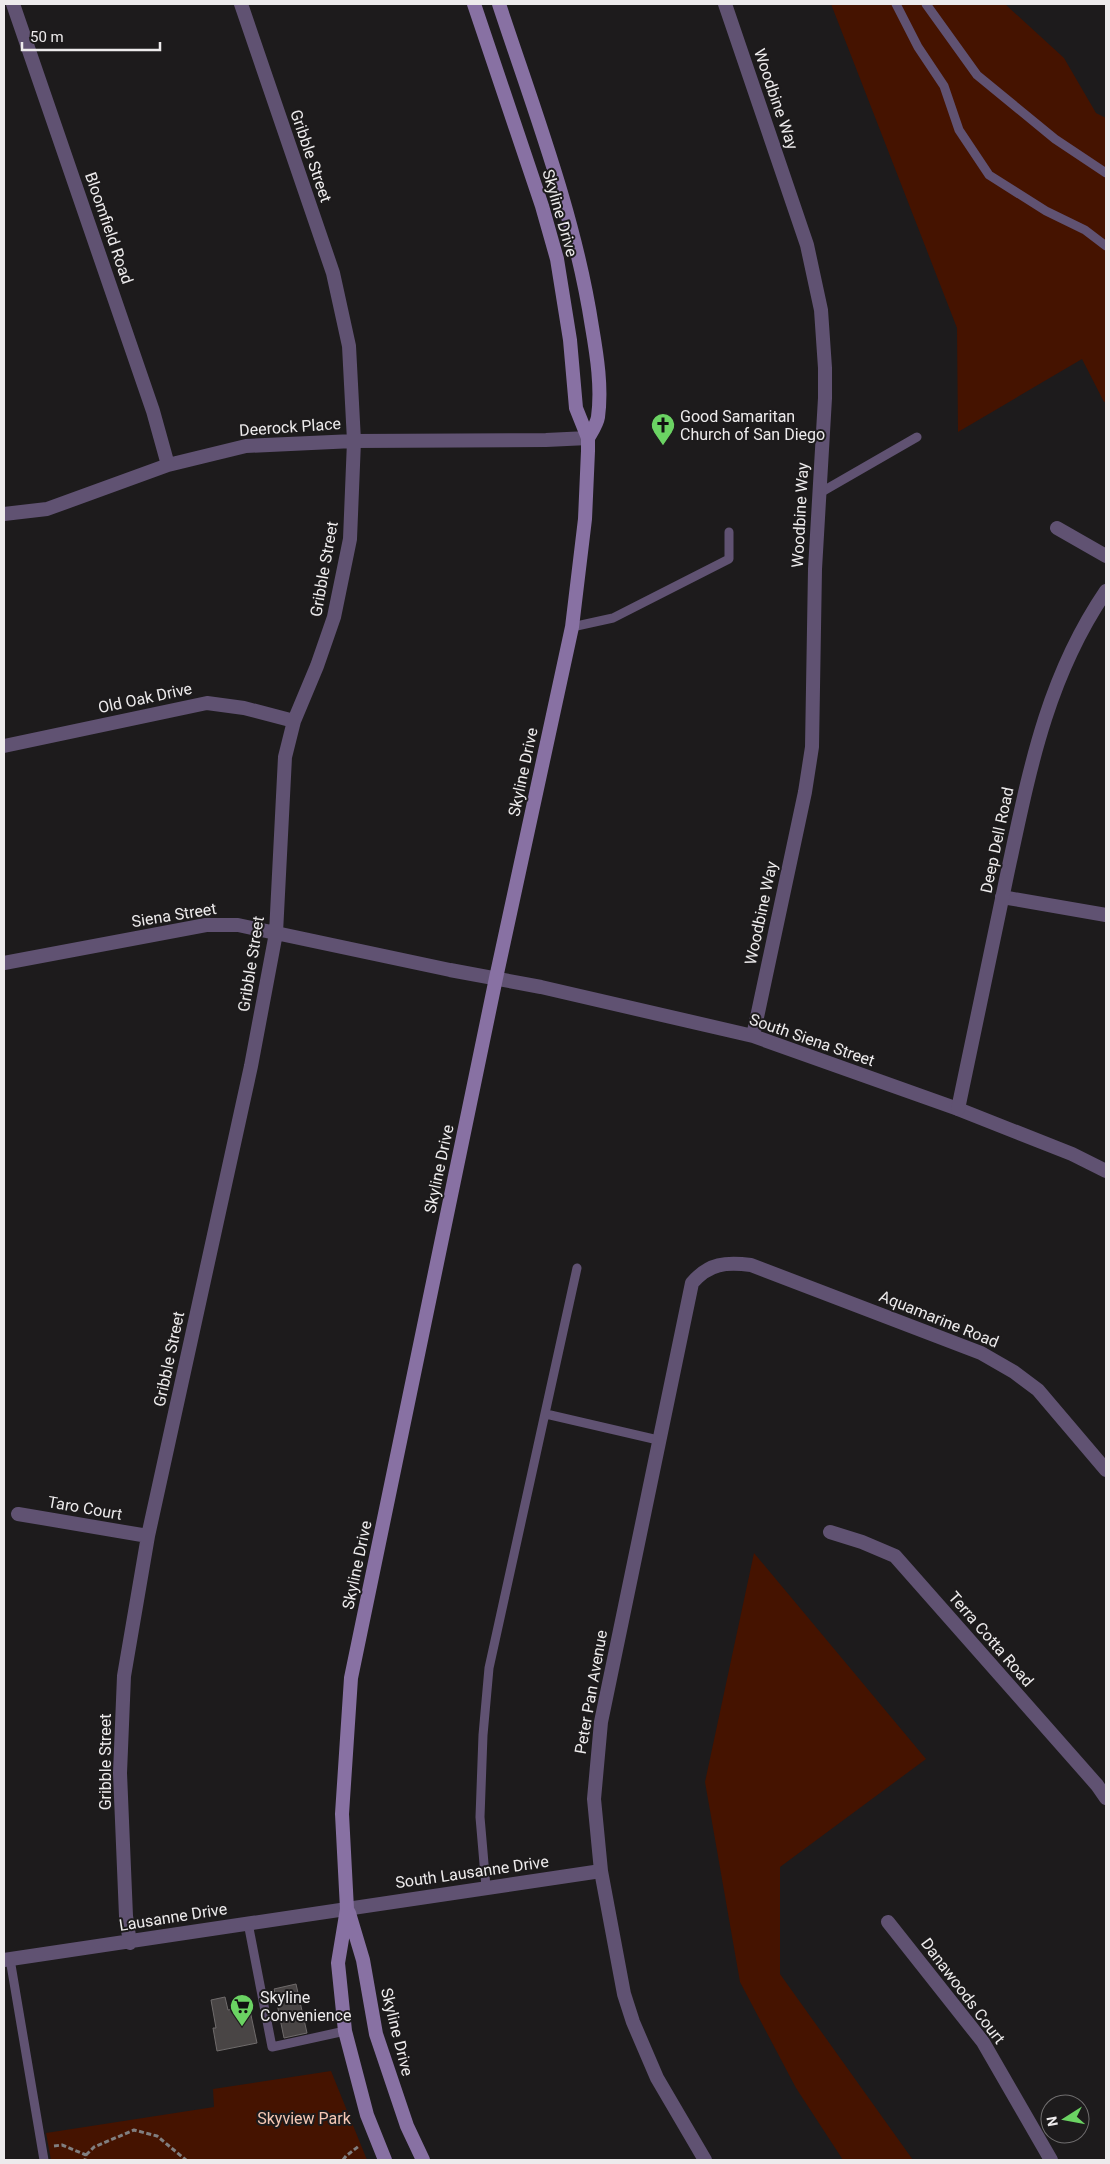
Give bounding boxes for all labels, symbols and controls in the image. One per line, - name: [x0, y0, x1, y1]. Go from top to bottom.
- scale bar: [22, 20, 160, 52]
- text: 50 m: [30, 28, 64, 46]
- street label: Woodbine Way: [750, 46, 802, 152]
- street label: Gribble Street: [286, 107, 336, 205]
- street label: Skyline Drive: [538, 167, 582, 259]
- street label: Bloomfield Road: [81, 170, 137, 286]
- place label: Good Samaritan Church of San Diego: [680, 407, 825, 444]
- church icon: Good Samaritan Church of San Diego: [650, 412, 676, 446]
- street label: Deerock Place: [239, 414, 341, 440]
- street label: Woodbine Way: [788, 461, 812, 568]
- street label: Gribble Street: [306, 520, 342, 618]
- street label: Old Oak Drive: [96, 679, 194, 717]
- street label: Skyline Drive: [504, 726, 542, 818]
- street label: Deep Dell Road: [976, 785, 1018, 895]
- street label: Woodbine Way: [741, 859, 781, 967]
- street label: Siena Street: [130, 899, 218, 931]
- street label: Gribble Street: [234, 915, 268, 1013]
- street label: South Siena Street: [747, 1010, 877, 1070]
- street label: Skyline Drive: [420, 1123, 458, 1215]
- street label: Aquamarine Road: [877, 1286, 1001, 1352]
- street label: Gribble Street: [150, 1310, 188, 1408]
- street label: Taro Court: [46, 1492, 124, 1524]
- street label: Skyline Drive: [338, 1519, 376, 1611]
- street label: Terra Cotta Road: [945, 1588, 1037, 1690]
- street label: Peter Pan Avenue: [571, 1629, 611, 1755]
- street label: Gribble Street: [96, 1714, 115, 1810]
- street label: South Lausanne Drive: [394, 1852, 550, 1892]
- street label: Lausanne Drive: [118, 1899, 228, 1935]
- street label: Danawoods Court: [917, 1934, 1009, 2048]
- street label: Skyline Drive: [377, 1986, 417, 2078]
- place label: Skyline Convenience: [260, 1988, 351, 2025]
- supermarket icon: Skyline Convenience: [229, 1993, 255, 2027]
- north arrow: [1040, 2094, 1090, 2144]
- park label: Skyview Park: [257, 2109, 352, 2128]
- text: N: [1043, 2115, 1061, 2128]

